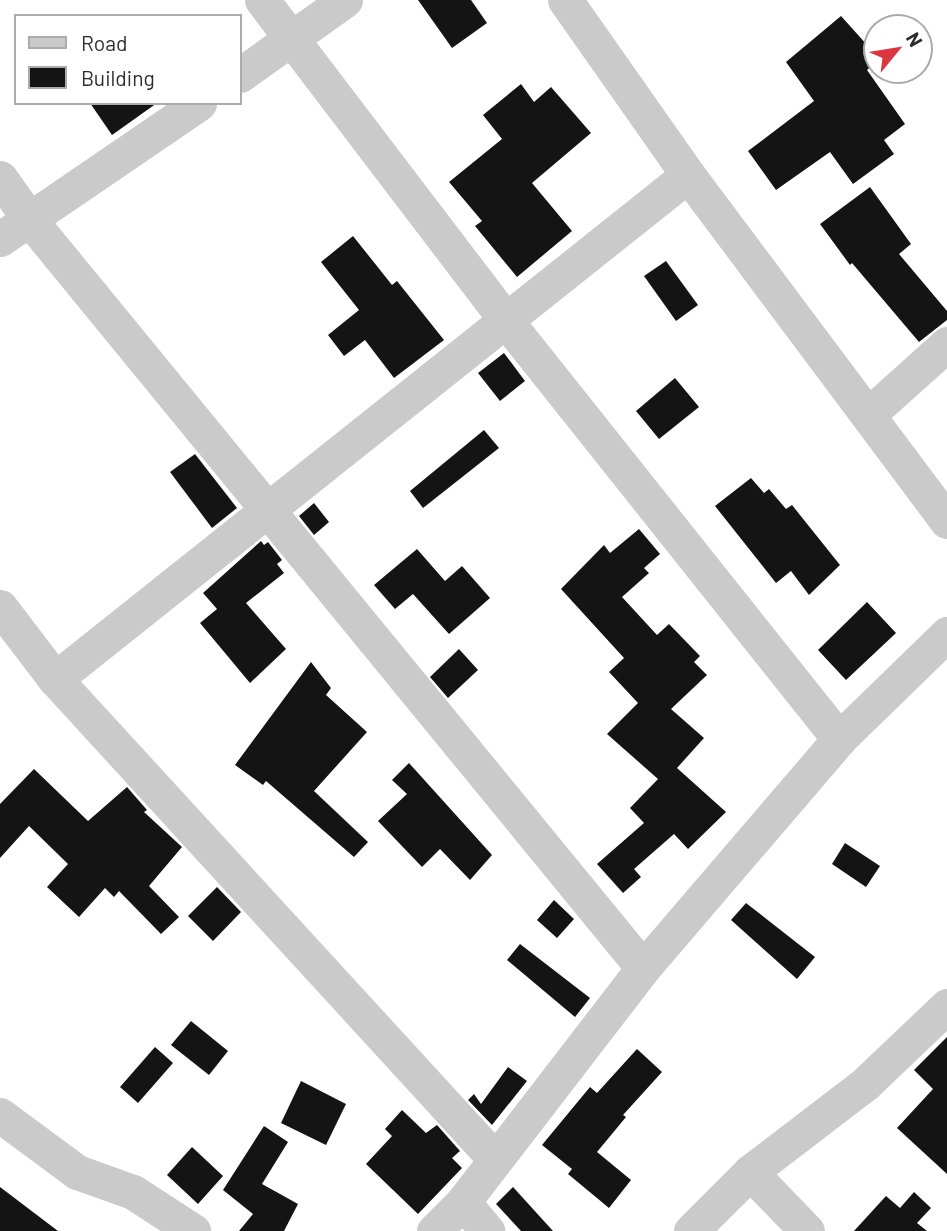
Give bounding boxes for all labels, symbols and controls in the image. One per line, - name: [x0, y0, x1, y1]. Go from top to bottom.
- legend: [14, 14, 242, 105]
- north arrow: [863, 14, 933, 84]
- text: N: [902, 28, 928, 50]
- text: Road: [81, 30, 127, 55]
- text: Building: [81, 65, 155, 90]

